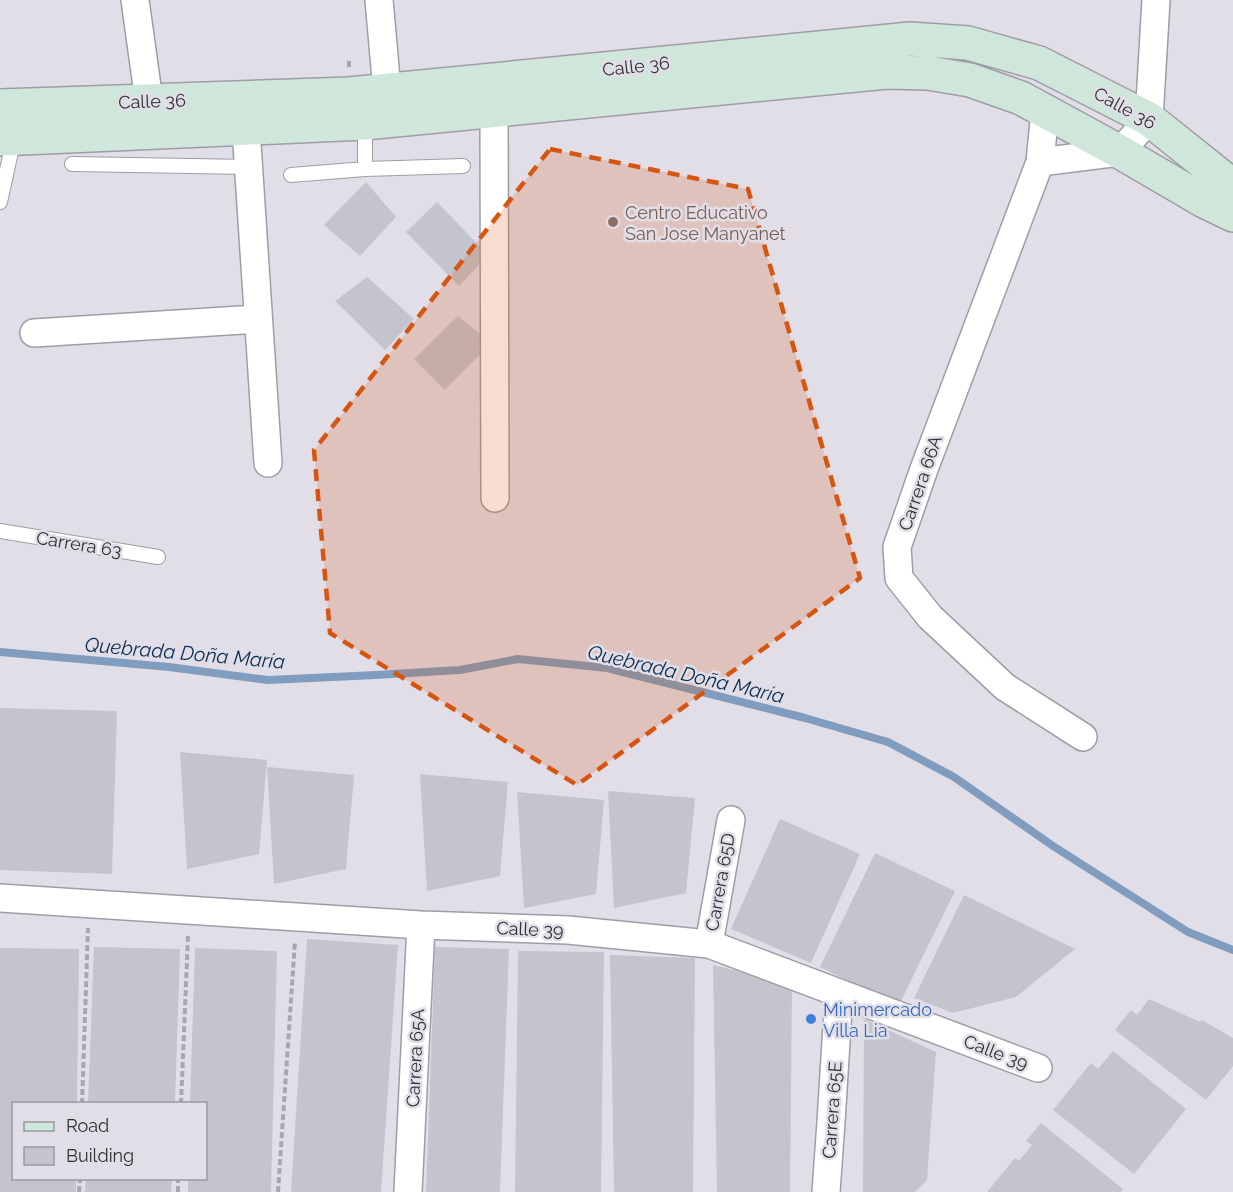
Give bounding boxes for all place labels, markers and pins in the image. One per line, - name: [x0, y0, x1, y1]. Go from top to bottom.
- place label: Centro Educativo San Jose Manyanet: [625, 202, 786, 244]
- marker: Centro Educativo San Jose Manyanet: [606, 215, 620, 229]
- place label: Minimercado Villa Lia: [823, 999, 932, 1041]
- marker: Minimercado Villa Lia: [804, 1012, 818, 1026]

